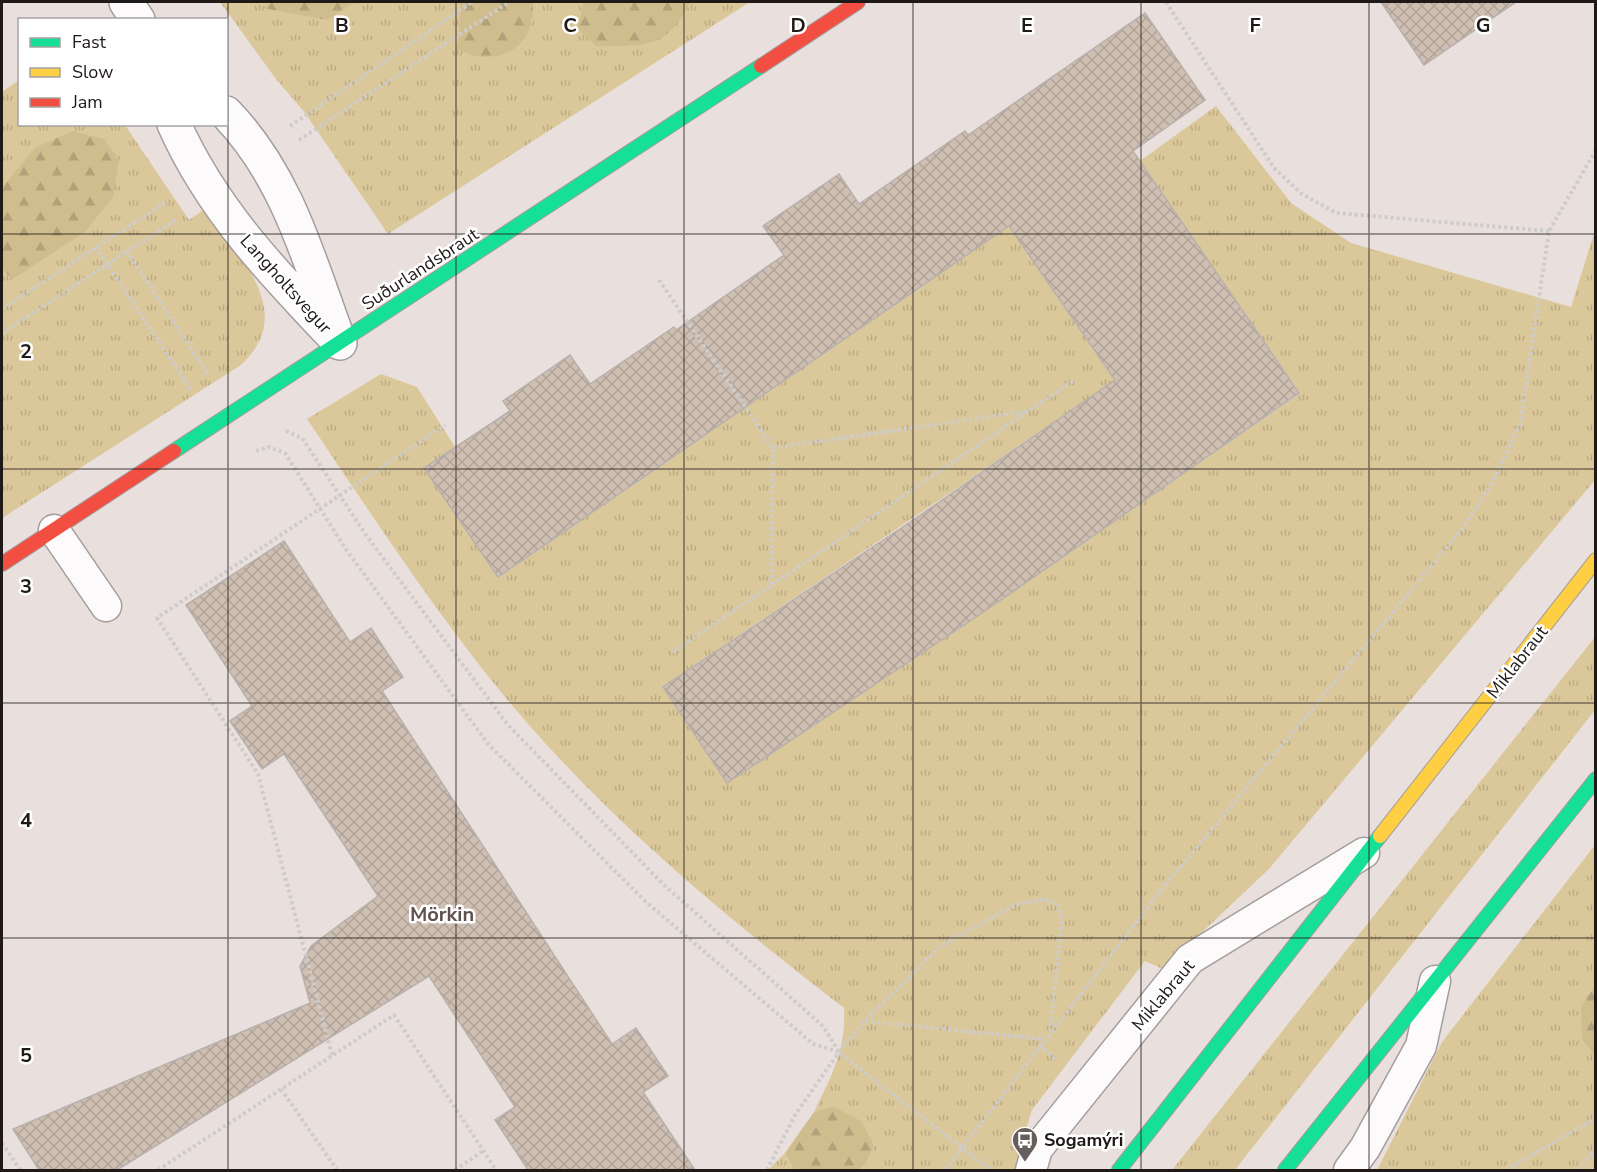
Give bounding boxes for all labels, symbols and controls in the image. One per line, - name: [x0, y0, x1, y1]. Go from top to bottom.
- text: B: [335, 12, 349, 39]
- text: C: [563, 12, 577, 39]
- text: D: [790, 12, 806, 39]
- text: E: [1021, 12, 1033, 39]
- text: F: [1249, 12, 1261, 39]
- text: G: [1476, 12, 1490, 39]
- legend: [18, 18, 228, 126]
- text: Fast: [72, 30, 107, 54]
- text: Slow: [72, 60, 113, 84]
- text: Jam: [71, 90, 103, 114]
- street label: Suðurlandsbraut: [357, 222, 484, 316]
- street label: Langholtsvegur: [235, 229, 337, 339]
- text: 2: [20, 338, 32, 365]
- text: 3: [20, 573, 32, 600]
- street label: Miklabraut: [1481, 620, 1553, 703]
- text: 4: [20, 807, 32, 834]
- district label: Mörkin: [410, 901, 474, 928]
- street label: Miklabraut: [1126, 954, 1200, 1036]
- text: 5: [20, 1042, 32, 1069]
- bus stop icon: Sogamýri: [1010, 1125, 1040, 1163]
- place label: Sogamýri: [1044, 1128, 1123, 1152]

